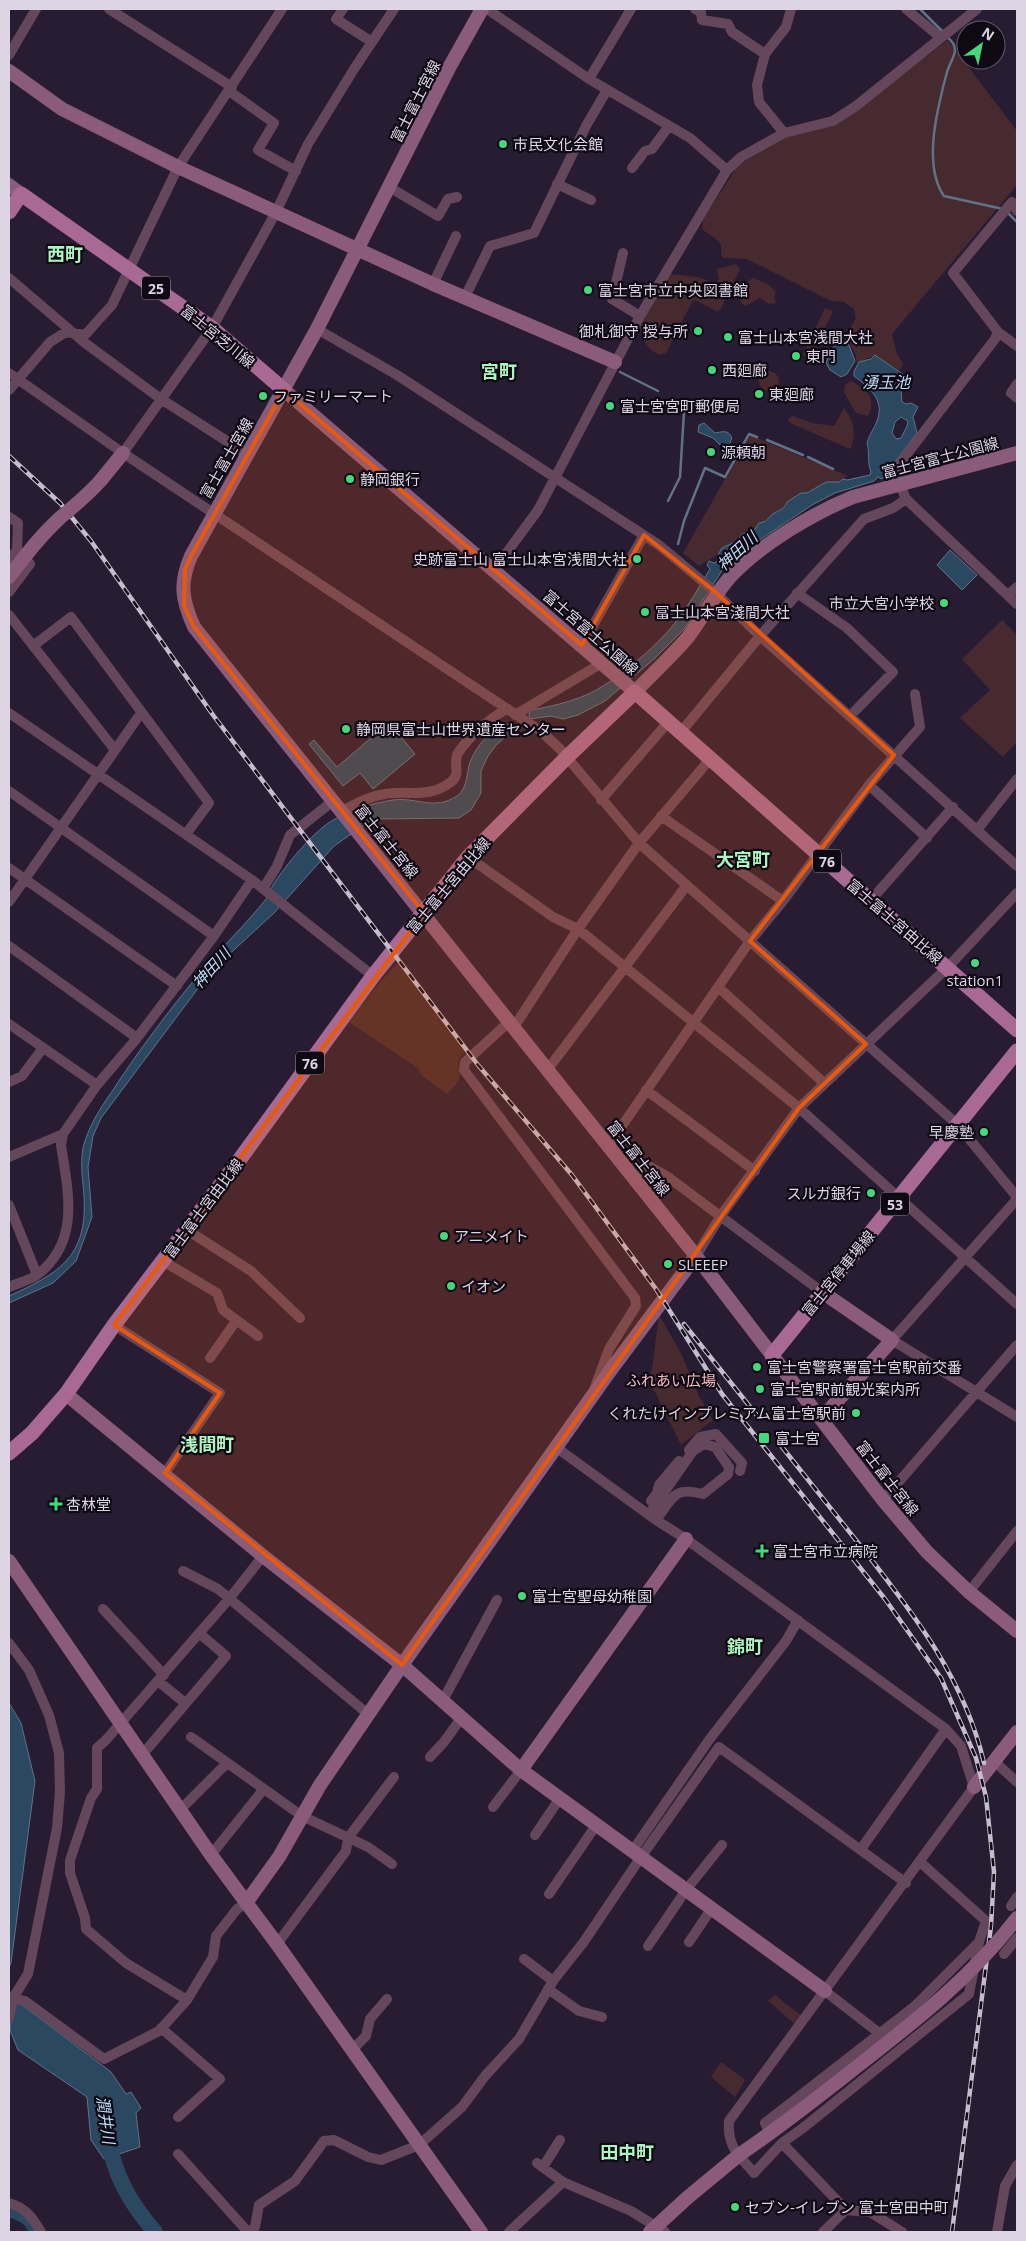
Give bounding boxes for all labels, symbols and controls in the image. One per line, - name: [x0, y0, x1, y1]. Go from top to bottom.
- north arrow: [956, 20, 1006, 70]
- text: N: [978, 23, 998, 45]
- street label: 富士富士宮線: [386, 56, 444, 146]
- place label: 市民文化会館: [513, 134, 603, 154]
- marker: 市民文化会館: [497, 138, 509, 150]
- district label: 西町: [47, 242, 83, 266]
- road number: 25: [142, 276, 170, 300]
- place label: 富士宮市立中央図書館: [598, 280, 748, 300]
- marker: 富士宮市立中央図書館: [582, 284, 594, 296]
- street label: 富士宮芝川線: [177, 300, 259, 372]
- place label: 御札御守 授与所: [579, 321, 688, 341]
- marker: 御札御守 授与所: [692, 325, 704, 337]
- place label: 富士山本宮浅間大社: [738, 327, 873, 347]
- marker: 富士山本宮浅間大社: [722, 331, 734, 343]
- place label: 東門: [806, 346, 836, 366]
- marker: 東門: [790, 350, 802, 362]
- district label: 宮町: [481, 359, 517, 383]
- place label: 西廻廊: [722, 360, 767, 380]
- marker: 西廻廊: [706, 364, 718, 376]
- water label: 湧玉池: [862, 371, 912, 393]
- place label: 東廻廊: [769, 384, 814, 404]
- place label: ファミリーマート: [273, 386, 393, 406]
- marker: 東廻廊: [753, 388, 765, 400]
- marker: ファミリーマート: [257, 390, 269, 402]
- place label: 富士宮宮町郵便局: [620, 396, 740, 416]
- marker: 富士宮宮町郵便局: [604, 400, 616, 412]
- street label: 富士富士宮線: [195, 414, 257, 502]
- street label: 富士宮富士公園線: [879, 432, 1001, 482]
- place label: 源頼朝: [721, 442, 766, 462]
- marker: 源頼朝: [705, 446, 717, 458]
- place label: 静岡銀行: [360, 469, 420, 489]
- marker: 静岡銀行: [344, 473, 356, 485]
- water label: 神田川: [712, 525, 764, 575]
- place label: 史跡富士山 富士山本宮浅間大社: [413, 549, 627, 569]
- marker: 史跡富士山 富士山本宮浅間大社: [631, 553, 643, 565]
- street label: 富士宮富士公園線: [539, 585, 643, 679]
- place label: 市立大宮小学校: [829, 593, 934, 613]
- marker: 市立大宮小学校: [938, 597, 950, 609]
- place label: 冨士山本宮淺間大社: [655, 602, 790, 622]
- marker: 冨士山本宮淺間大社: [639, 606, 651, 618]
- place label: 静岡県富士山世界遺産センター: [356, 719, 566, 739]
- marker: 静岡県富士山世界遺産センター: [340, 723, 352, 735]
- street label: 富士富士宮線: [351, 800, 423, 882]
- street label: 富士富士宮由比線: [402, 833, 494, 937]
- district label: 大宮町: [716, 847, 770, 871]
- road number: 76: [813, 849, 841, 872]
- street label: 富士富士宮由比線: [843, 874, 947, 968]
- water label: 神田川: [187, 941, 237, 993]
- marker: station1: [969, 957, 981, 969]
- place label: station1: [947, 970, 1003, 990]
- road number: 76: [296, 1052, 324, 1074]
- street label: 富士富士宮線: [603, 1116, 675, 1200]
- place label: 早慶塾: [929, 1122, 974, 1142]
- marker: 早慶塾: [978, 1126, 990, 1138]
- street label: 富士富士宮由比線: [159, 1154, 247, 1262]
- place label: スルガ銀行: [786, 1183, 861, 1203]
- marker: スルガ銀行: [865, 1187, 877, 1199]
- road number: 53: [881, 1192, 909, 1216]
- place label: アニメイト: [454, 1226, 529, 1246]
- street label: 富士宮停車場線: [797, 1226, 879, 1320]
- marker: アニメイト: [438, 1230, 450, 1242]
- place label: SLEEEP: [678, 1254, 728, 1274]
- marker: SLEEEP: [662, 1258, 674, 1270]
- place label: イオン: [461, 1276, 506, 1296]
- marker: イオン: [445, 1280, 457, 1292]
- place label: 富士宮警察署富士宮駅前交番: [767, 1357, 962, 1377]
- marker: 富士宮警察署富士宮駅前交番: [751, 1361, 763, 1373]
- park label: ふれあい広場: [626, 1370, 716, 1390]
- place label: 富士宮駅前観光案内所: [770, 1379, 920, 1399]
- marker: 富士宮駅前観光案内所: [754, 1383, 766, 1395]
- place label: くれたけインプレミアム富士宮駅前: [607, 1403, 846, 1423]
- marker: くれたけインプレミアム富士宮駅前: [850, 1407, 862, 1419]
- place label: 富士宮: [775, 1428, 820, 1448]
- marker: 富士宮: [757, 1431, 771, 1445]
- district label: 浅間町: [180, 1432, 234, 1456]
- street label: 富士富士宮線: [852, 1436, 924, 1520]
- place label: 杏林堂: [66, 1494, 111, 1514]
- marker: 杏林堂: [50, 1498, 62, 1510]
- place label: 富士宮市立病院: [773, 1541, 878, 1561]
- marker: 富士宮市立病院: [755, 1544, 769, 1558]
- place label: 富士宮聖母幼稚園: [532, 1586, 652, 1606]
- marker: 富士宮聖母幼稚園: [516, 1590, 528, 1602]
- district label: 錦町: [727, 1634, 763, 1658]
- water label: 潤井川: [92, 2095, 121, 2147]
- district label: 田中町: [600, 2140, 654, 2164]
- place label: セブン-イレブン 富士宮田中町: [745, 2197, 949, 2217]
- marker: セブン-イレブン 富士宮田中町: [729, 2201, 741, 2213]

